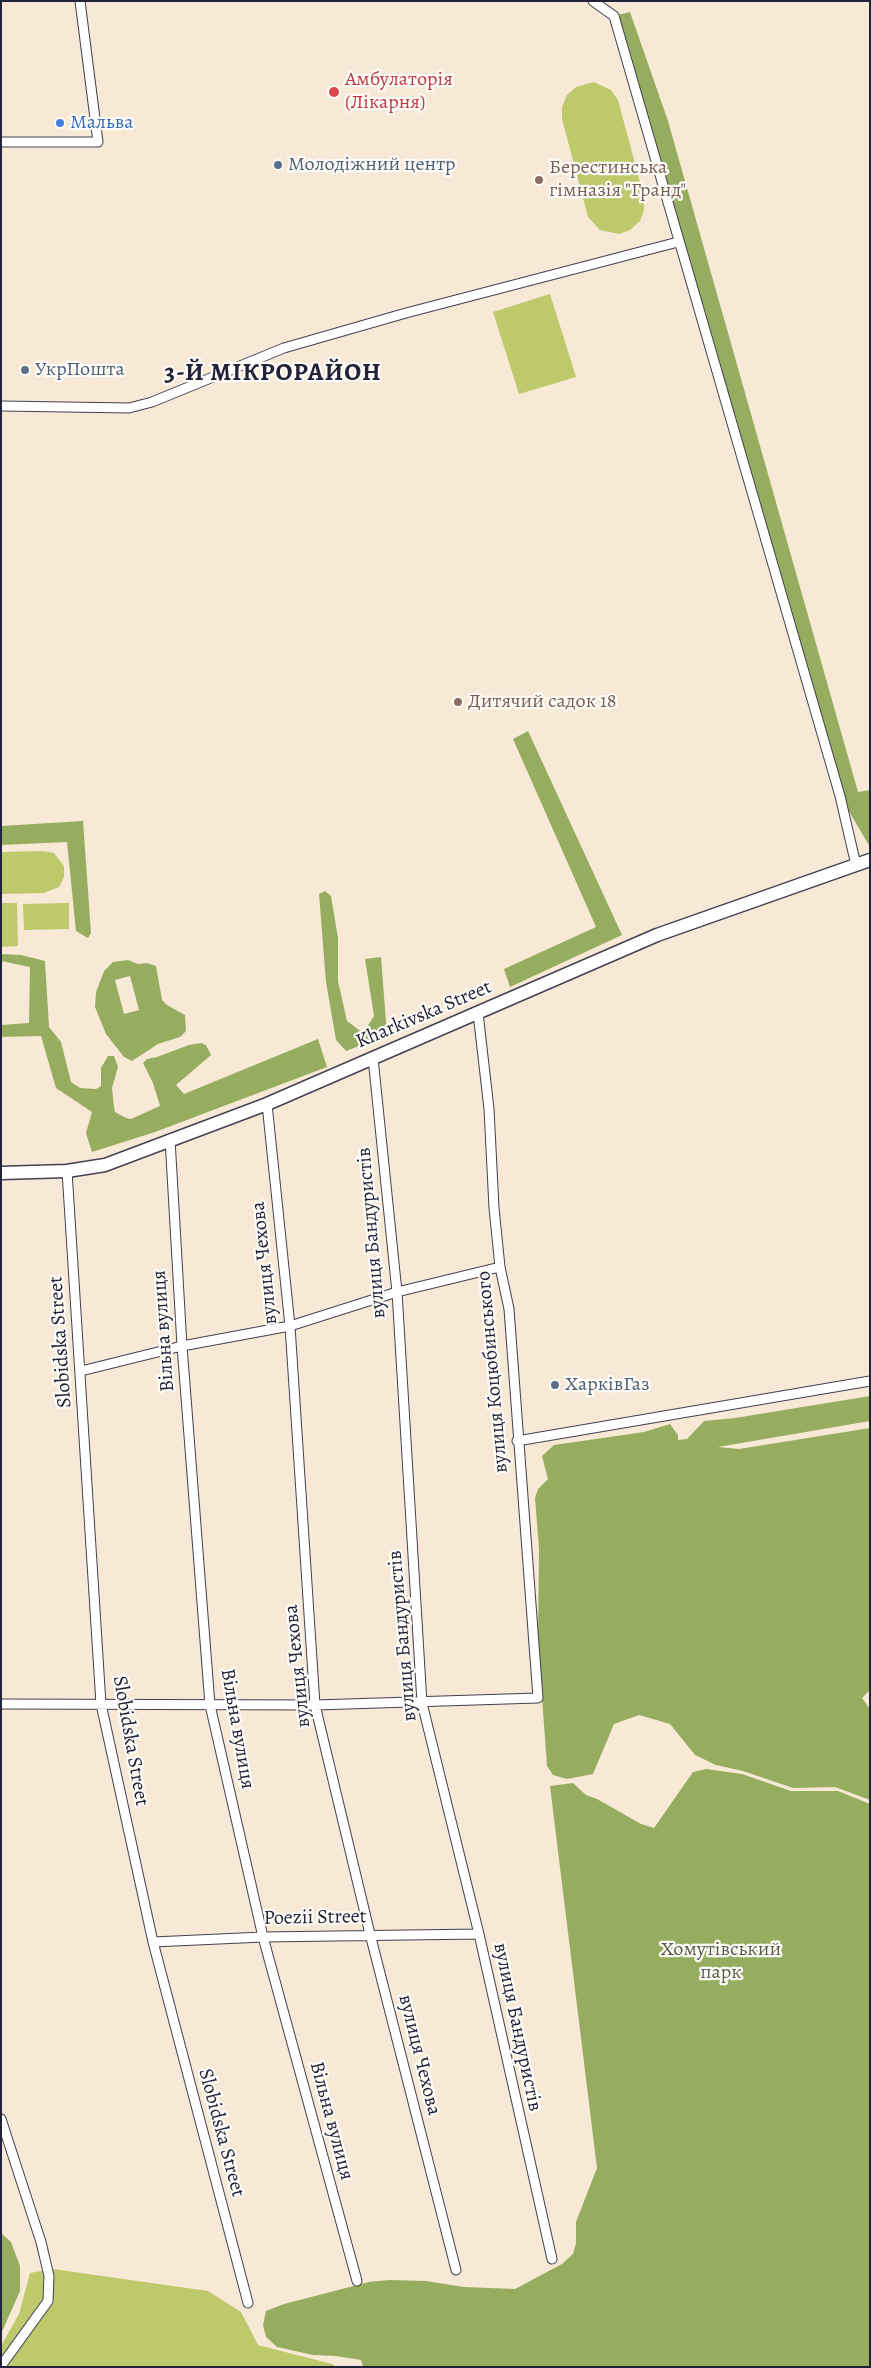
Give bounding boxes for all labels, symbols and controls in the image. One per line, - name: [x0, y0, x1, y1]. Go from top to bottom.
- place label: Амбулаторія (Лікарня): [345, 68, 453, 115]
- marker: Амбулаторія (Лікарня): [327, 85, 341, 99]
- place label: Мальва: [70, 111, 133, 135]
- marker: Мальва: [54, 117, 66, 129]
- place label: Молодіжний центр: [288, 153, 456, 177]
- place label: Берестинська гімназія "Гранд": [549, 156, 686, 203]
- marker: Молодіжний центр: [272, 159, 284, 171]
- marker: Берестинська гімназія "Гранд": [533, 174, 545, 186]
- place label: УкрПошта: [35, 358, 125, 382]
- district label: 3-Й МІКРОРАЙОН: [162, 359, 384, 389]
- marker: УкрПошта: [19, 364, 31, 376]
- place label: Дитячий садок 18: [468, 690, 617, 714]
- marker: Дитячий садок 18: [452, 696, 464, 708]
- street label: Kharkivska Street: [353, 976, 495, 1054]
- street label: вулиця Бандуристів: [353, 1147, 391, 1319]
- street label: вулиця Чехова: [247, 1200, 283, 1326]
- street label: Вільна вулиця: [148, 1269, 180, 1393]
- street label: вулиця Коцюбинського: [472, 1270, 514, 1474]
- street label: Slobidska Street: [44, 1275, 78, 1409]
- place label: ХарківГаз: [565, 1373, 650, 1397]
- marker: ХарківГаз: [549, 1379, 561, 1391]
- street label: вулиця Бандуристів: [384, 1550, 422, 1722]
- street label: вулиця Чехова: [280, 1603, 316, 1729]
- street label: Вільна вулиця: [215, 1667, 259, 1791]
- street label: Slobidska Street: [107, 1674, 153, 1808]
- street label: Poezii Street: [263, 1905, 367, 1931]
- park label: Хомутівський парк: [661, 1938, 781, 1985]
- street label: вулиця Бандуристів: [487, 1941, 547, 2113]
- street label: вулиця Чехова: [392, 1992, 446, 2118]
- street label: Вільна вулиця: [304, 2059, 358, 2183]
- street label: Slobidska Street: [192, 2066, 250, 2200]

